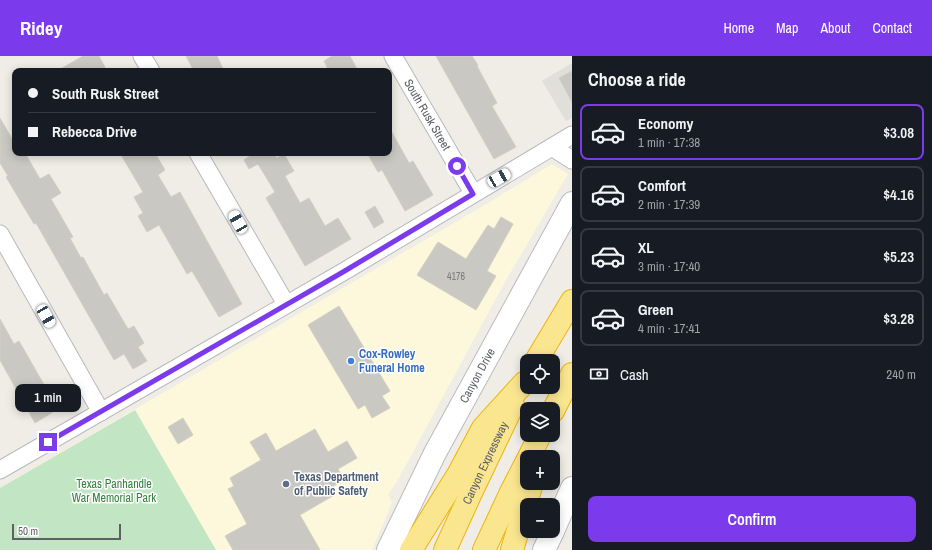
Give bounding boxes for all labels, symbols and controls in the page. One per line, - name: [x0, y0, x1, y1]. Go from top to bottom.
- text: Ridey: [20, 15, 62, 41]
- text: Home: [723, 19, 754, 37]
- text: Map: [776, 19, 798, 37]
- text: About: [820, 19, 850, 37]
- text: Contact: [872, 19, 912, 37]
- text: Choose a ride: [588, 67, 686, 92]
- street label: South Rusk Street: [400, 76, 455, 154]
- text: South Rusk Street: [52, 83, 159, 104]
- text: Economy: [638, 113, 693, 134]
- icon: car: [590, 114, 626, 150]
- text: Rebecca Drive: [52, 121, 137, 142]
- text: $3.08: [883, 122, 914, 143]
- text: 1 min · 17:38: [638, 134, 700, 151]
- route start: [448, 157, 466, 175]
- car: [486, 167, 512, 189]
- text: Comfort: [638, 175, 686, 196]
- icon: car: [590, 176, 626, 212]
- text: $4.16: [883, 184, 914, 205]
- text: 2 min · 17:39: [638, 196, 700, 213]
- car: [227, 209, 249, 235]
- text: XL: [638, 237, 654, 258]
- icon: car: [590, 238, 626, 274]
- text: $5.23: [883, 246, 914, 267]
- text: 3 min · 17:40: [638, 258, 700, 275]
- house number: 4176: [447, 270, 466, 283]
- text: Green: [638, 299, 674, 320]
- icon: car: [590, 300, 626, 336]
- car: [35, 303, 57, 329]
- text: $3.28: [883, 308, 914, 329]
- text: 4 min · 17:41: [638, 320, 700, 337]
- street label: Canyon Drive: [456, 345, 499, 406]
- place label: Cox-Rowley Funeral Home: [359, 346, 425, 376]
- map controls: [520, 354, 560, 538]
- button: locate: [520, 354, 560, 394]
- marker: Cox-Rowley Funeral Home: [346, 356, 356, 366]
- icon: cash: [588, 363, 610, 385]
- text: Cash: [620, 364, 649, 385]
- text: 240 m: [886, 366, 916, 383]
- callout: 1 min: [15, 384, 81, 412]
- text: 1 min: [34, 389, 62, 406]
- button: layers: [520, 402, 560, 442]
- street label: Canyon Expressway: [459, 419, 512, 507]
- route end: [39, 433, 57, 451]
- button: +: [520, 450, 560, 490]
- place label: Texas Department of Public Safety: [294, 469, 379, 499]
- park label: Texas Panhandle War Memorial Park: [72, 476, 156, 506]
- marker: Texas Department of Public Safety: [281, 479, 291, 489]
- button: Confirm: [588, 496, 916, 542]
- button: −: [520, 498, 560, 538]
- scale bar: [12, 522, 121, 541]
- text: 50 m: [18, 524, 38, 538]

